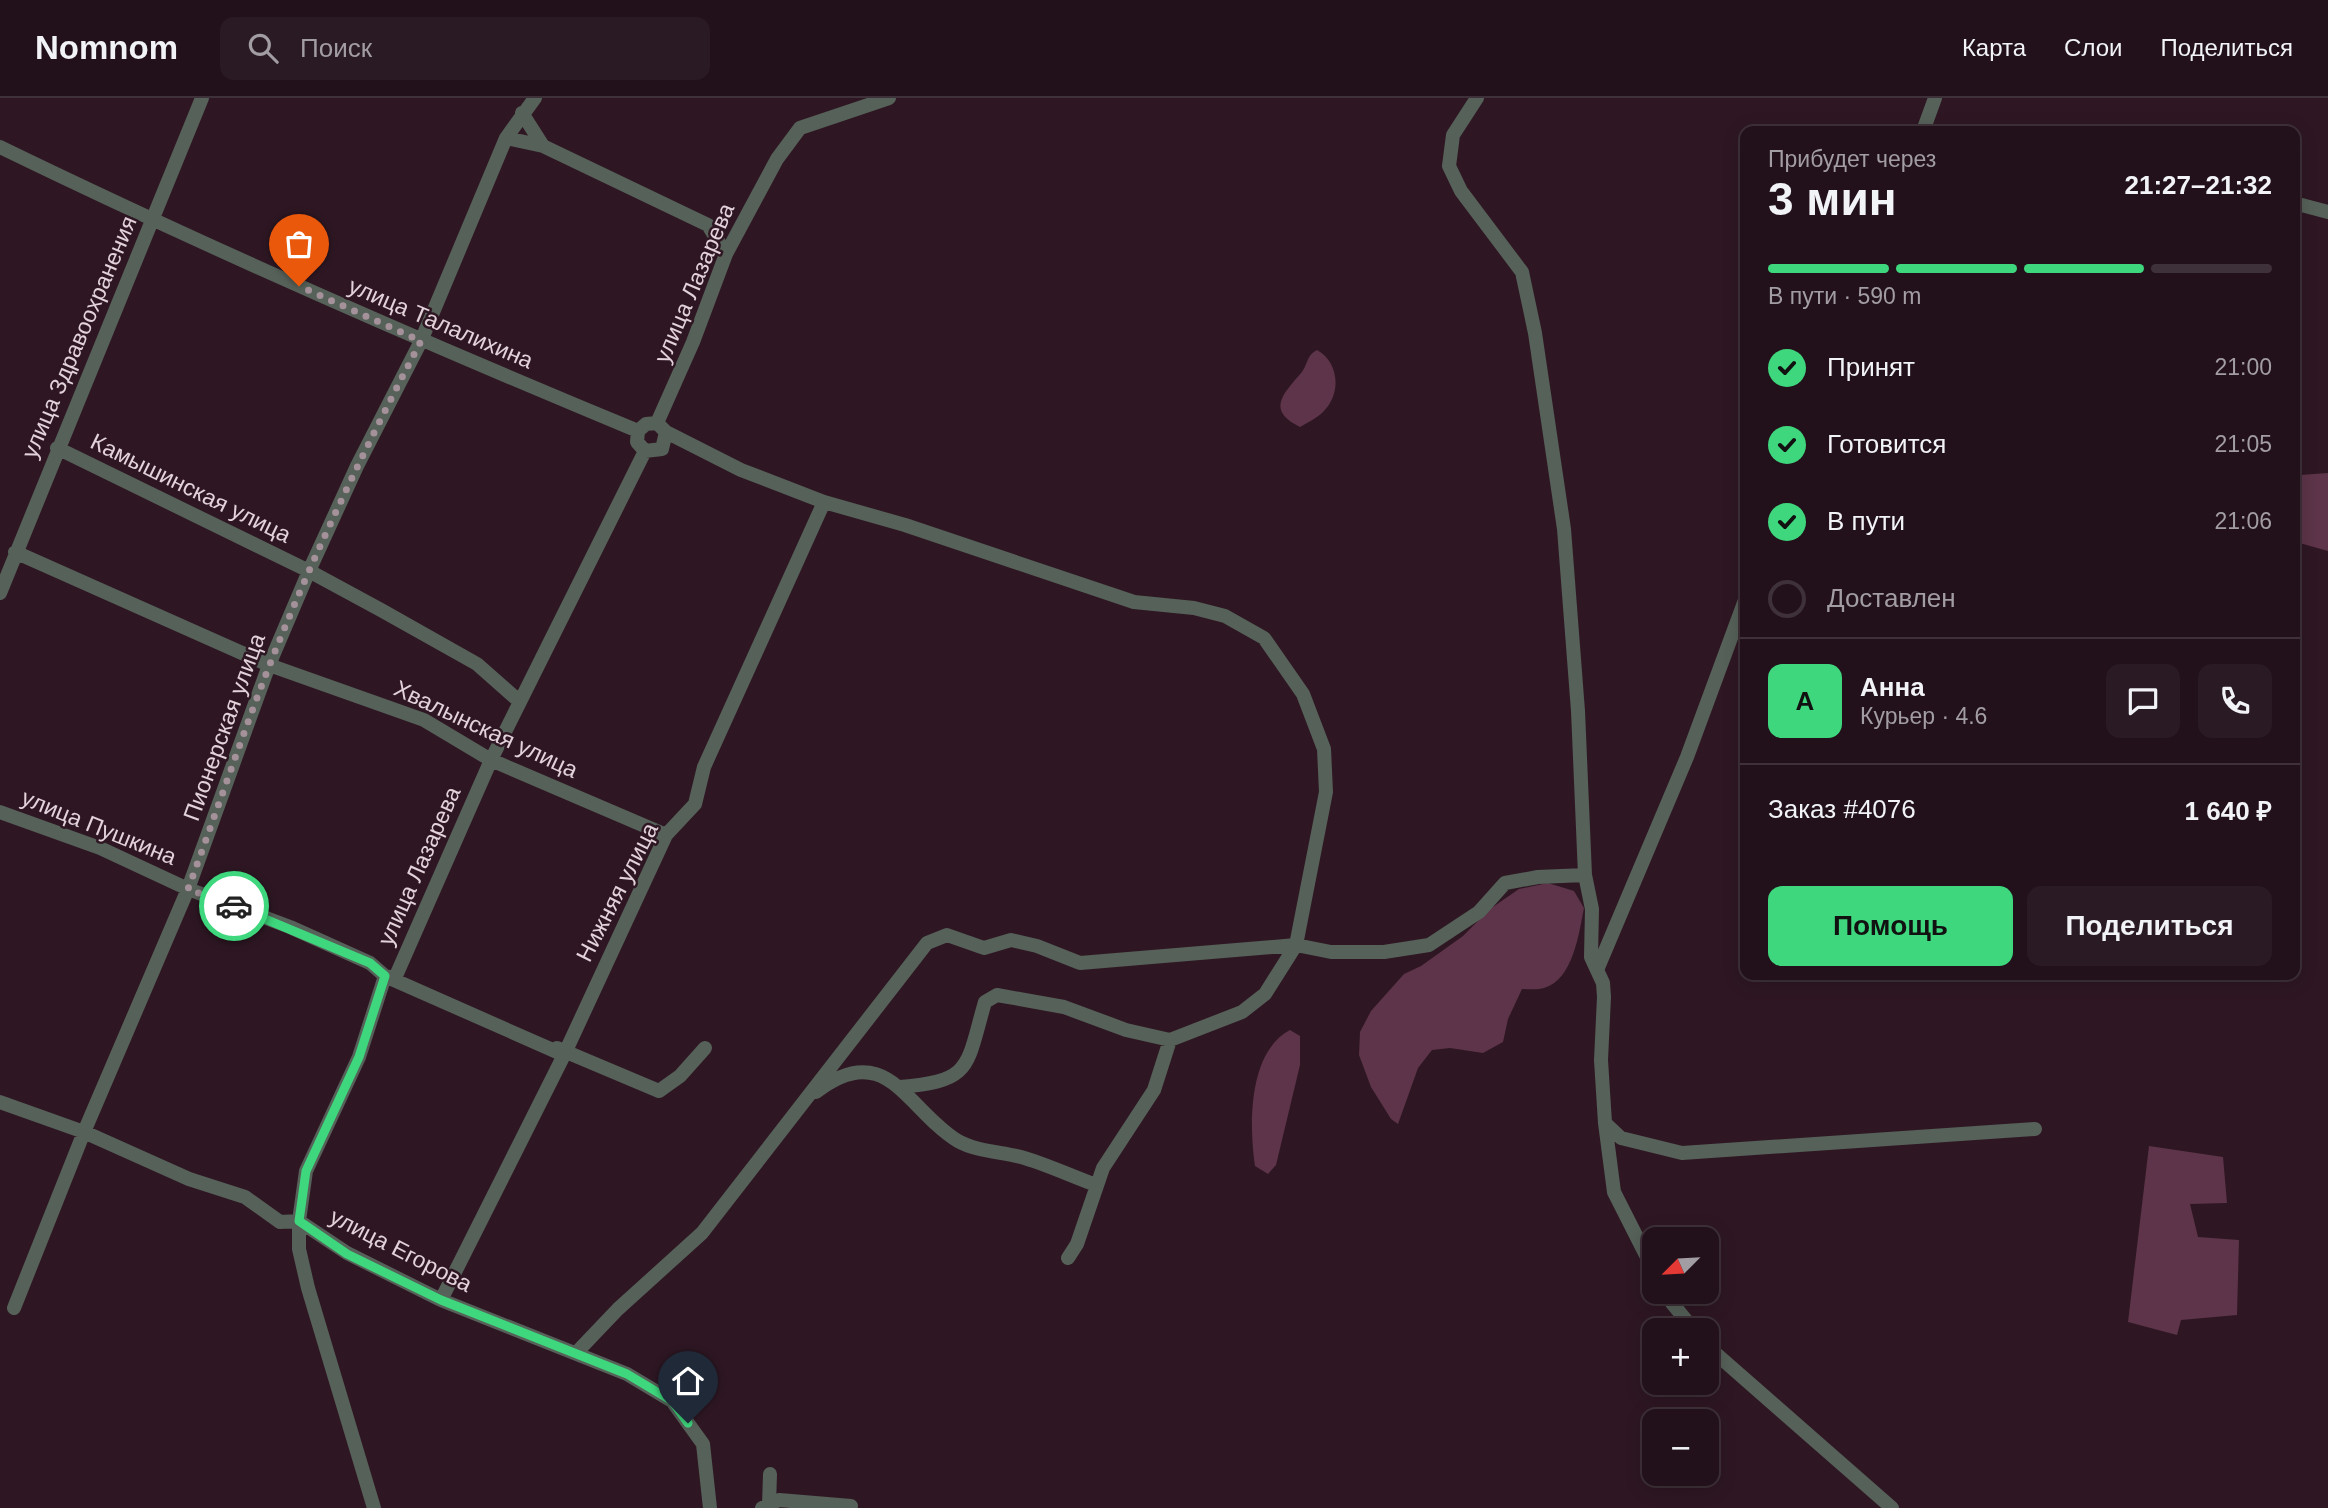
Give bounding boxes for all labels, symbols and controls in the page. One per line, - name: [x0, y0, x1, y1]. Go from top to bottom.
- search box: [220, 17, 710, 80]
- text: Nomnom: [35, 29, 178, 66]
- icon: search: [244, 29, 282, 67]
- text: Поиск: [300, 33, 372, 63]
- text: Карта: [1962, 34, 2026, 61]
- text: Слои: [2064, 34, 2122, 61]
- text: Поделиться: [2160, 34, 2293, 61]
- text: Прибудет через: [1768, 146, 1936, 172]
- text: 21:27–21:32: [2125, 170, 2272, 200]
- text: 3 мин: [1768, 173, 1896, 225]
- street label: улица Лазарева: [649, 199, 739, 367]
- street label: улица Здравоохранения: [16, 212, 142, 462]
- pin: [269, 214, 329, 286]
- icon: bag: [280, 225, 318, 263]
- street label: улица Талалихина: [345, 272, 537, 374]
- text: В пути · 590 m: [1768, 283, 1921, 309]
- icon: check: [1768, 349, 1806, 387]
- text: Принят: [1827, 352, 1915, 382]
- text: 21:00: [2214, 354, 2272, 380]
- icon: check: [1768, 426, 1806, 464]
- street label: Камышинская улица: [87, 428, 296, 548]
- text: Готовится: [1827, 429, 1946, 459]
- text: 21:05: [2214, 431, 2272, 457]
- icon: check: [1768, 503, 1806, 541]
- text: В пути: [1827, 506, 1905, 536]
- text: 21:06: [2214, 508, 2272, 534]
- text: Доставлен: [1827, 583, 1956, 613]
- street label: Пионерская улица: [178, 630, 270, 824]
- button: chat: [2106, 664, 2180, 738]
- button: phone: [2198, 664, 2272, 738]
- text: Анна: [1860, 672, 1925, 702]
- street label: Хвалынская улица: [390, 675, 582, 783]
- text: А: [1796, 686, 1814, 716]
- text: Курьер · 4.6: [1860, 703, 1987, 729]
- street label: улица Лазарева: [372, 782, 466, 949]
- street label: улица Пушкина: [18, 784, 180, 870]
- text: Заказ #4076: [1768, 794, 1916, 824]
- text: 1 640 ₽: [2185, 796, 2272, 826]
- street label: Нижняя улица: [571, 818, 663, 966]
- courier: [199, 871, 269, 941]
- button: Помощь: [1768, 886, 2013, 966]
- button: Поделиться: [2027, 886, 2272, 966]
- icon: car: [215, 887, 253, 925]
- street label: улица Егорова: [326, 1203, 477, 1297]
- north arrow: [1642, 1227, 1718, 1304]
- map controls: [1642, 1227, 1719, 1486]
- button: +: [1642, 1318, 1719, 1395]
- pin: [658, 1351, 718, 1423]
- icon: home: [669, 1362, 707, 1400]
- button: −: [1642, 1409, 1719, 1486]

